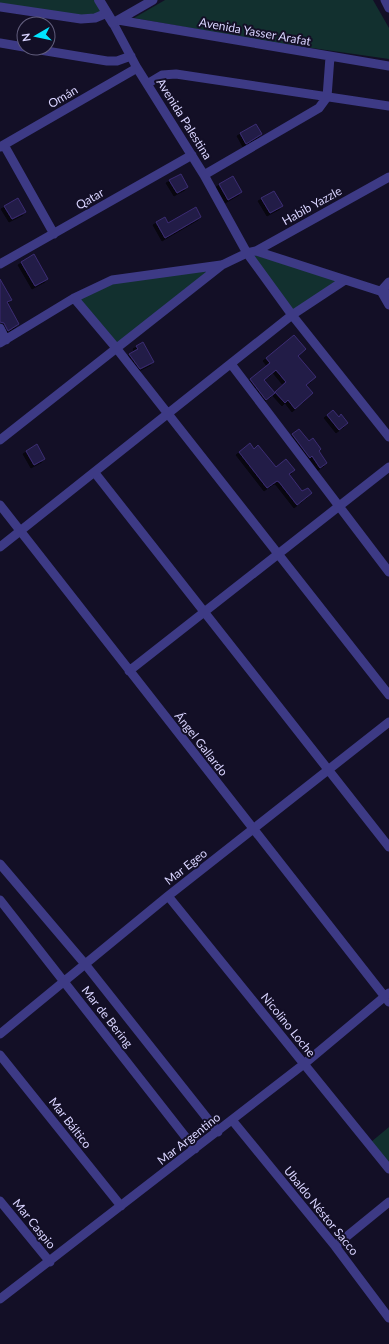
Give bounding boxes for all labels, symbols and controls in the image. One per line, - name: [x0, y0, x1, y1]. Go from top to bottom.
- street label: Avenida Yasser Arafat: [198, 14, 313, 49]
- north arrow: [16, 16, 56, 56]
- text: N: [19, 32, 33, 43]
- street label: Avenida Palestina: [153, 75, 215, 162]
- street label: Omán: [45, 82, 80, 111]
- street label: Habib Yazzle: [279, 183, 344, 228]
- street label: Qatar: [73, 184, 107, 213]
- street label: Ángel Gallardo: [172, 709, 231, 779]
- street label: Mar Egeo: [161, 845, 210, 888]
- street label: Mar de Bering: [79, 983, 136, 1051]
- street label: Nicolino Loche: [258, 990, 319, 1060]
- street label: Mar Báltico: [46, 1094, 95, 1151]
- street label: Mar Argentino: [154, 1109, 223, 1168]
- street label: Ubaldo Néstor Sacco: [281, 1163, 362, 1258]
- street label: Mar Caspio: [10, 1196, 59, 1252]

